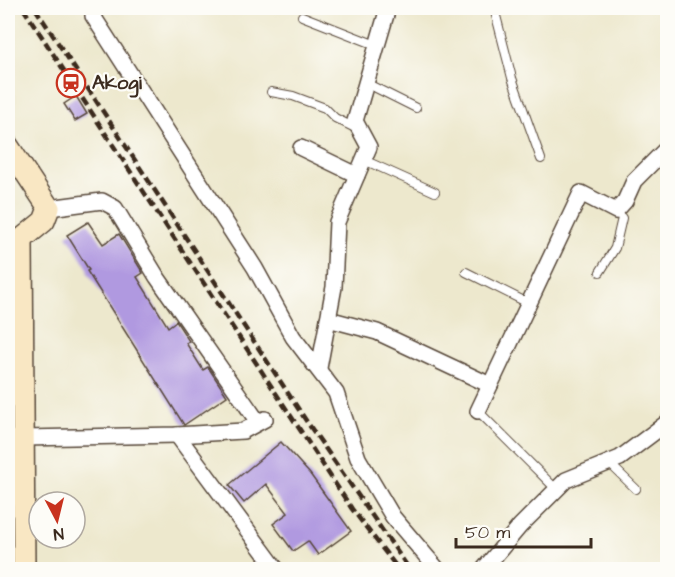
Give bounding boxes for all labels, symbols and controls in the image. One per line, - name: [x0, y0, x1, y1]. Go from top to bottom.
- station icon: Akogi: [55, 67, 87, 99]
- place label: Akogi: [92, 69, 143, 98]
- north arrow: [27, 490, 87, 550]
- scale bar: [456, 511, 591, 549]
- text: 50 m: [465, 520, 510, 545]
- text: N: [52, 522, 65, 545]

